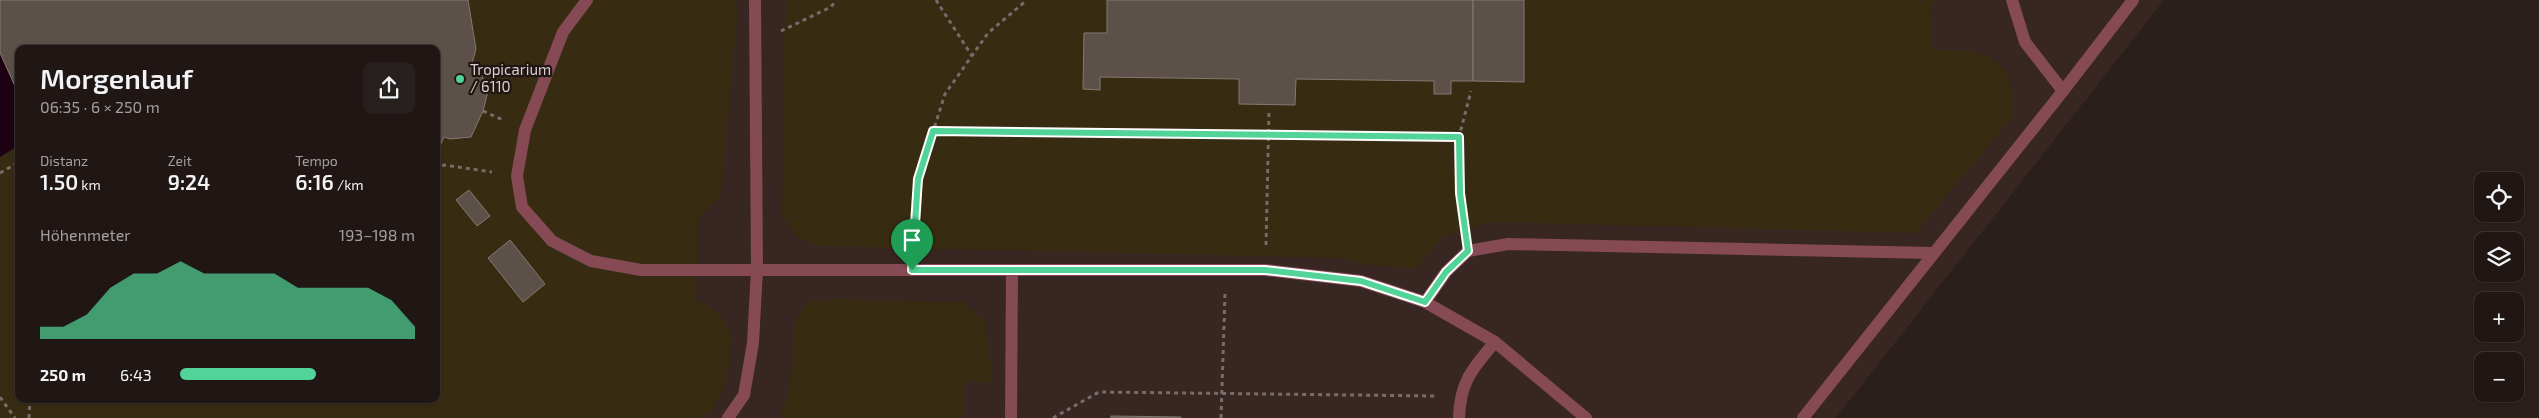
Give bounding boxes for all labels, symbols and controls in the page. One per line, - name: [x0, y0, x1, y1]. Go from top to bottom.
- place label: Tropicarium / 6110: [470, 60, 551, 95]
- text: Morgenlauf: [40, 61, 193, 95]
- button: share: [363, 62, 415, 114]
- marker: Tropicarium / 6110: [454, 73, 466, 85]
- text: 06:35 · 6 × 250 m: [40, 97, 160, 116]
- text: Distanz: [40, 152, 88, 169]
- text: Zeit: [168, 152, 192, 169]
- text: Tempo: [295, 152, 338, 169]
- text: 1.50: [40, 169, 78, 194]
- text: 9:24: [168, 169, 210, 194]
- text: 6:16: [295, 169, 334, 194]
- map controls: [2474, 172, 2524, 402]
- button: locate: [2474, 172, 2524, 222]
- text: km: [78, 176, 101, 193]
- text: /km: [334, 176, 364, 193]
- pin: [891, 219, 933, 270]
- text: Höhenmeter: [40, 225, 131, 244]
- text: 193–198 m: [339, 225, 415, 244]
- icon: arrive: [898, 226, 926, 254]
- button: layers: [2474, 232, 2524, 282]
- button: +: [2474, 292, 2524, 342]
- button: −: [2474, 352, 2524, 402]
- text: 250 m: [40, 365, 86, 384]
- text: 6:43: [120, 365, 152, 384]

